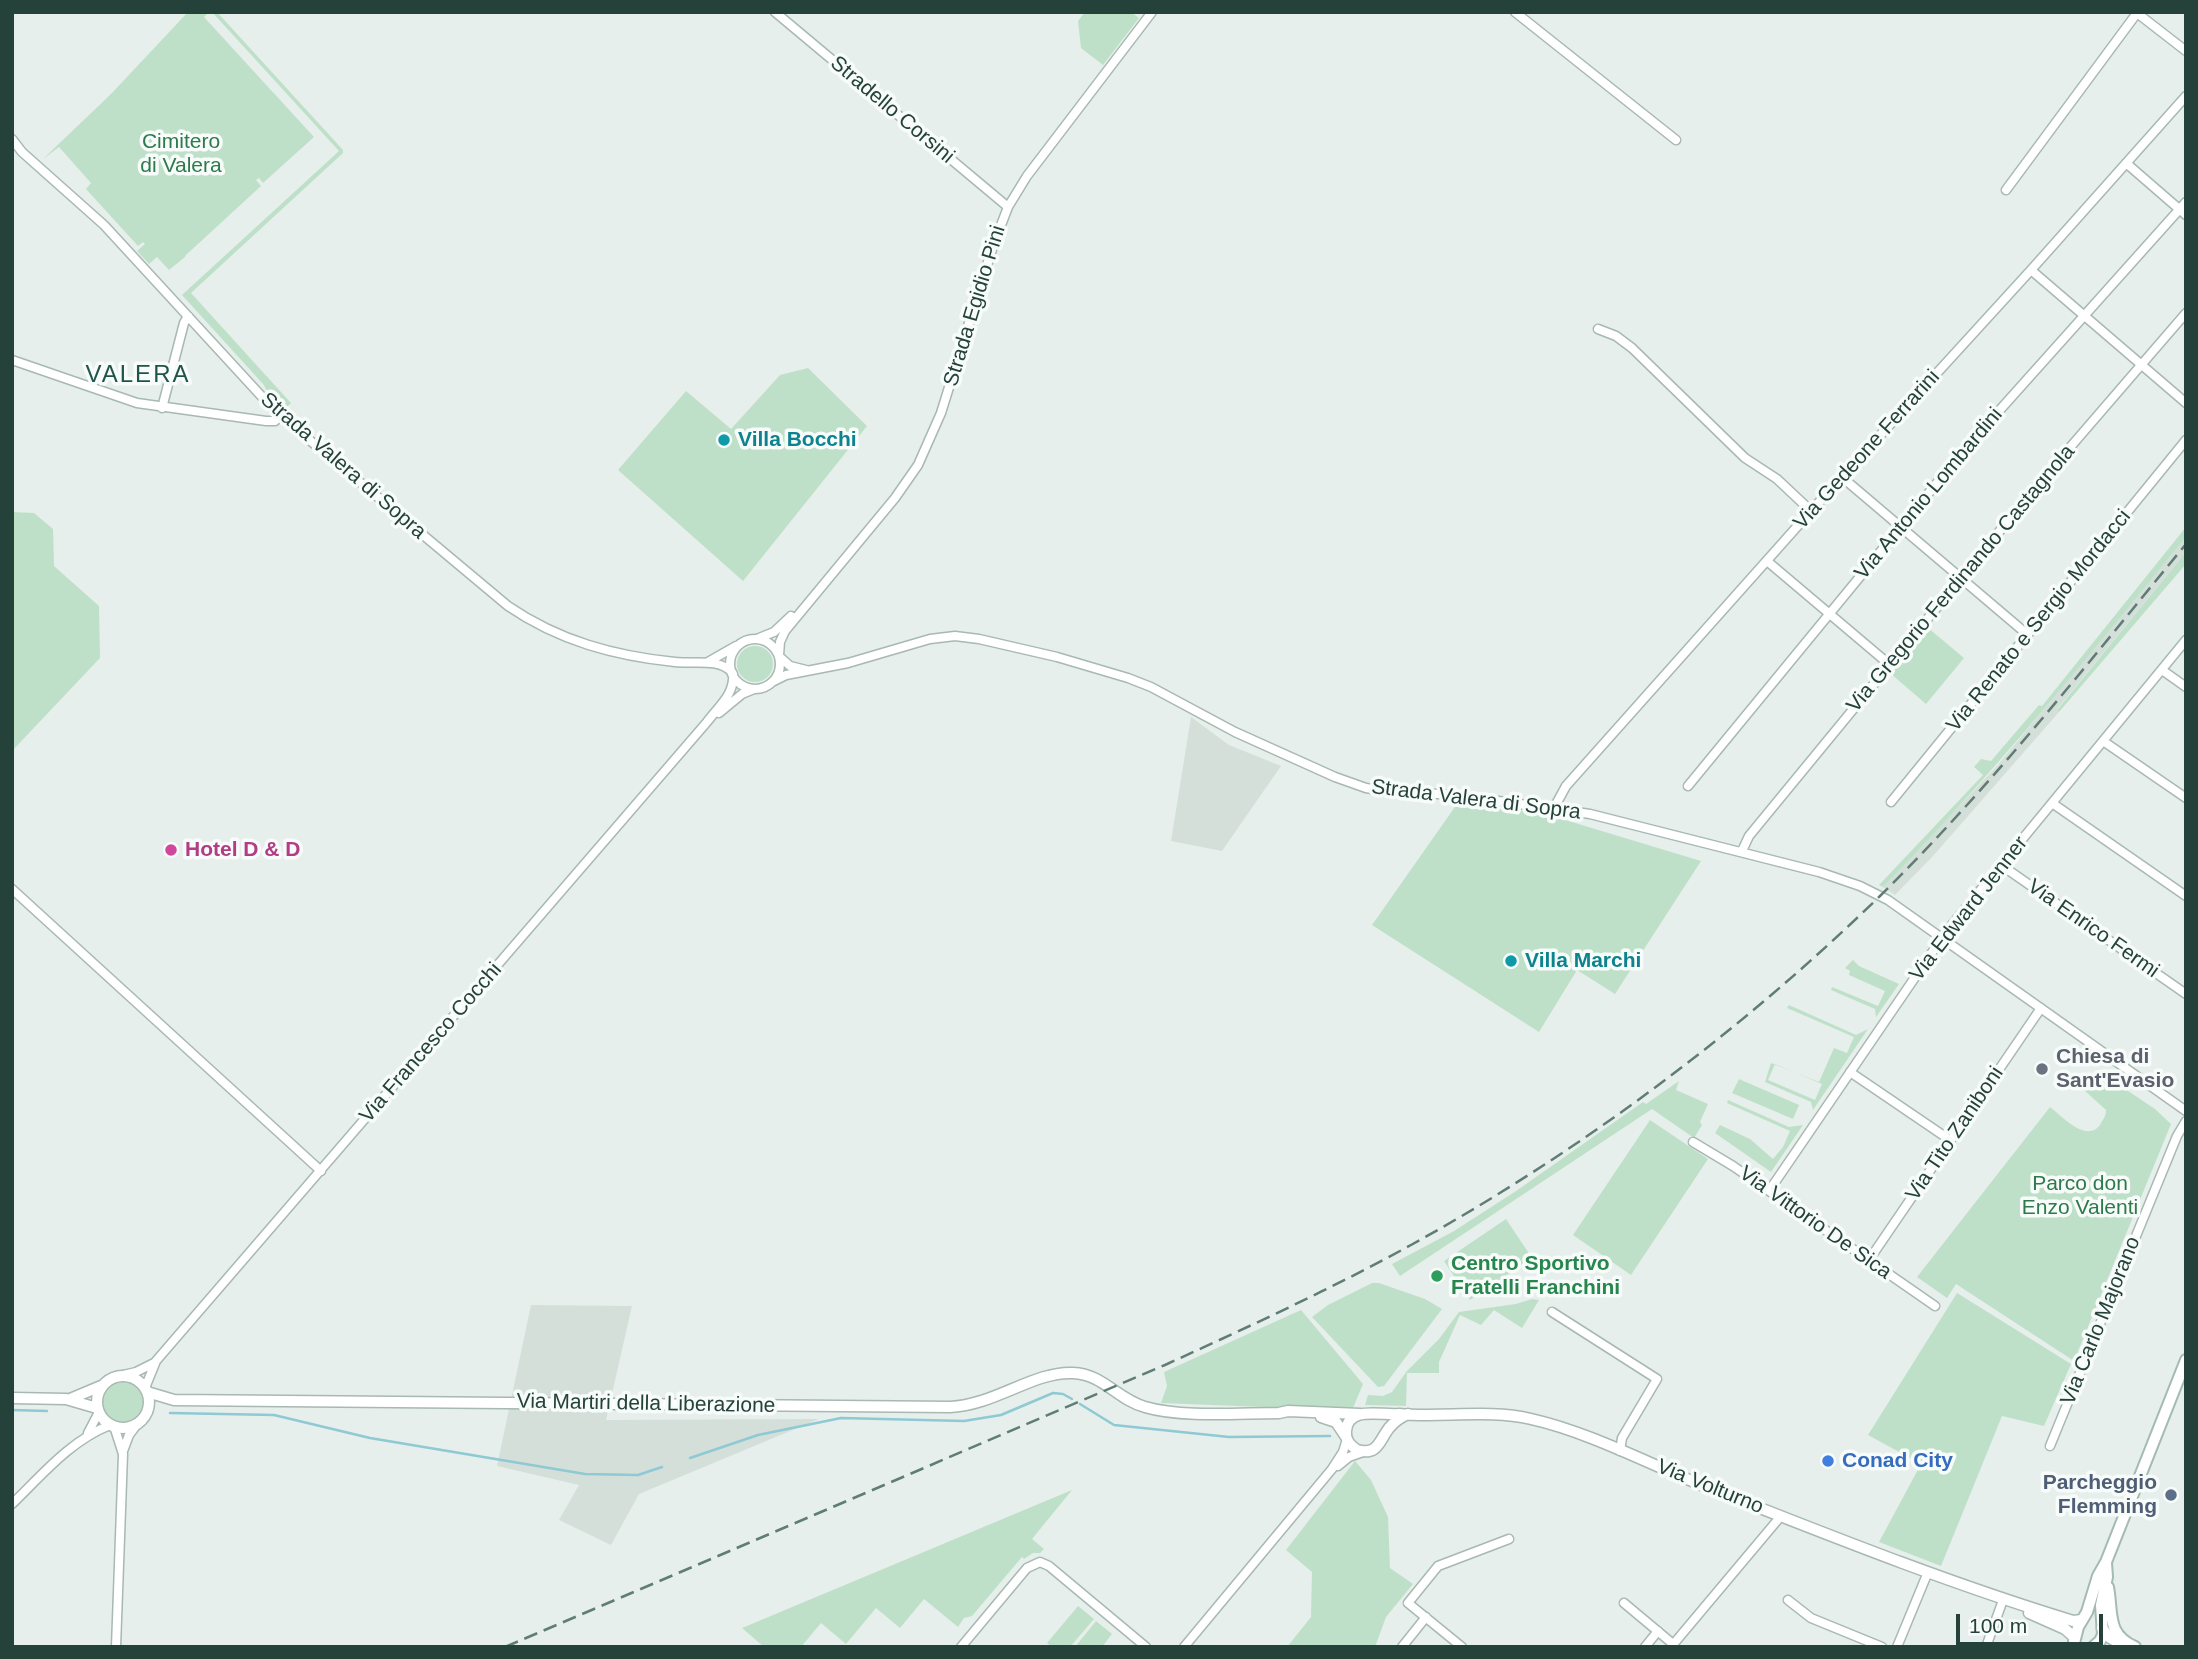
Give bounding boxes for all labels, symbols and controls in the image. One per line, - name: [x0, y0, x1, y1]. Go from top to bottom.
- street label: Stradello Corsini: [825, 51, 959, 169]
- park label: Cimitero di Valera: [140, 129, 222, 179]
- street label: Strada Egidio Pini: [939, 222, 1011, 390]
- district label: VALERA: [86, 361, 190, 389]
- street label: Via Gedeone Ferrarini: [1789, 365, 1945, 535]
- street label: Strada Valera di Sopra: [255, 387, 431, 545]
- street label: Via Antonio Lombardini: [1850, 403, 2008, 585]
- place label: Villa Bocchi: [738, 427, 857, 453]
- marker: Villa Bocchi: [716, 432, 732, 448]
- street label: Via Gregorio Ferdinando Castagnola: [1842, 440, 2080, 718]
- street label: Via Renato e Sergio Mordacci: [1942, 505, 2136, 737]
- street label: Strada Valera di Sopra: [1370, 775, 1582, 825]
- street label: Via Edward Jenner: [1905, 831, 2033, 987]
- place label: Hotel D & D: [185, 837, 300, 863]
- marker: Hotel D & D: [163, 842, 179, 858]
- street label: Via Enrico Fermi: [2022, 874, 2164, 984]
- place label: Villa Marchi: [1525, 948, 1641, 974]
- marker: Villa Marchi: [1503, 953, 1519, 969]
- street label: Via Francesco Cocchi: [355, 958, 507, 1128]
- place label: Chiesa di Sant'Evasio: [2056, 1044, 2174, 1094]
- marker: Chiesa di Sant'Evasio: [2034, 1061, 2050, 1077]
- street label: Via Tito Zaniboni: [1901, 1062, 2009, 1206]
- street label: Via Vittorio De Sica: [1734, 1161, 1896, 1285]
- park label: Parco don Enzo Valenti: [2022, 1171, 2138, 1221]
- street label: Via Carlo Majorano: [2056, 1233, 2146, 1409]
- place label: Centro Sportivo Fratelli Franchini: [1451, 1251, 1620, 1301]
- marker: Centro Sportivo Fratelli Franchini: [1429, 1268, 1445, 1284]
- street label: Via Martiri della Liberazione: [516, 1389, 776, 1419]
- place label: Conad City: [1842, 1448, 1953, 1474]
- marker: Conad City: [1820, 1453, 1836, 1469]
- street label: Via Volturno: [1653, 1454, 1767, 1520]
- place label: Parcheggio Flemming: [2043, 1470, 2157, 1520]
- marker: Parcheggio Flemming: [2163, 1487, 2179, 1503]
- scale bar: [1960, 1600, 2107, 1644]
- text: 100 m: [1969, 1614, 2027, 1637]

